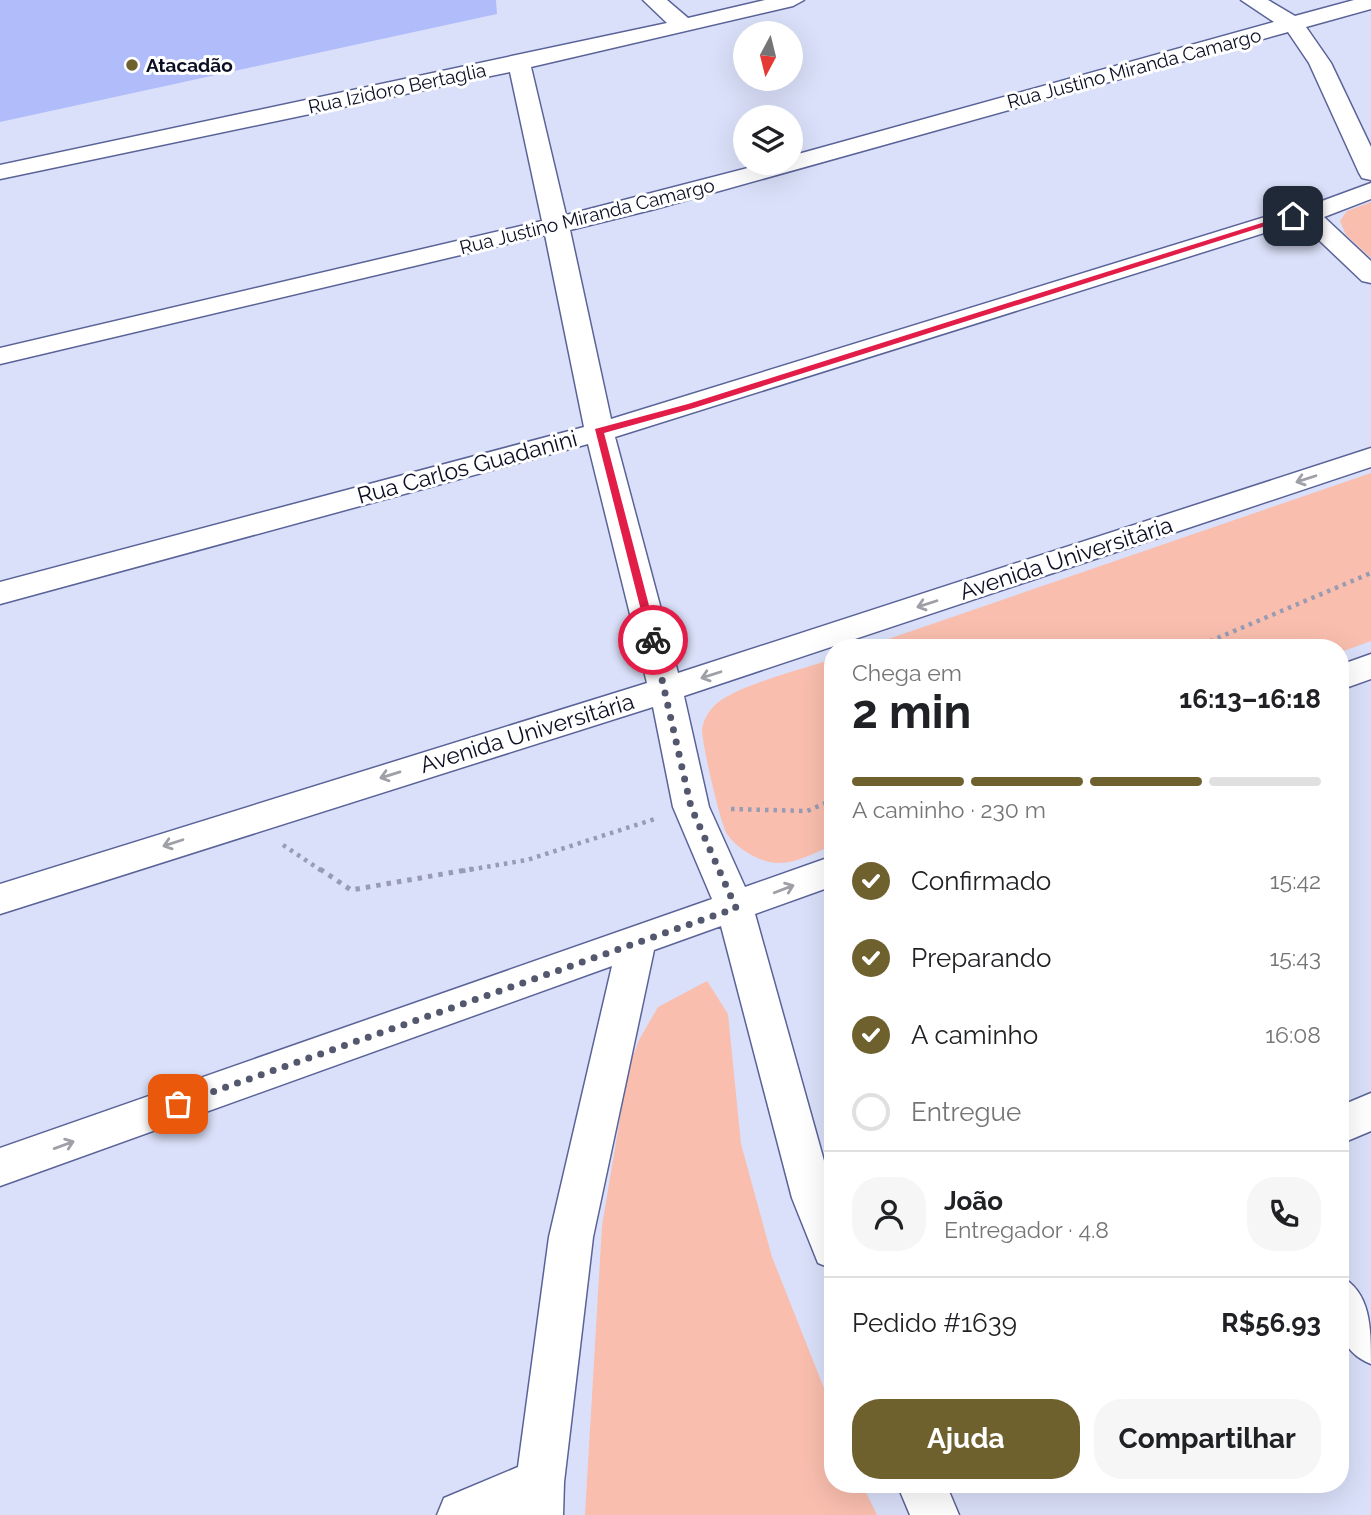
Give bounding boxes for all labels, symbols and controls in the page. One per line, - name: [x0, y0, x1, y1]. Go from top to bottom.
- north arrow: [733, 21, 803, 91]
- map controls: [733, 21, 803, 175]
- street label: Rua Justino Miranda Camargo: [1005, 23, 1263, 113]
- place label: Atacadão: [146, 54, 233, 76]
- marker: Atacadão: [124, 57, 140, 73]
- street label: Rua Izidoro Bertaglia: [306, 58, 488, 118]
- button: layers: [733, 105, 803, 175]
- street label: Rua Justino Miranda Camargo: [457, 174, 717, 258]
- pin: [1263, 186, 1323, 246]
- icon: home: [1274, 197, 1312, 235]
- street label: Rua Carlos Guadanini: [354, 424, 580, 509]
- one-way arrow: [1296, 474, 1318, 486]
- street label: Avenida Universitária: [956, 510, 1176, 605]
- one-way arrow: [917, 598, 939, 611]
- courier: [618, 605, 688, 675]
- icon: bike: [634, 621, 672, 659]
- text: Chega em: [852, 659, 962, 686]
- one-way arrow: [700, 669, 722, 682]
- text: 16:13–16:18: [1179, 684, 1321, 714]
- text: 2 min: [852, 685, 971, 739]
- street label: Avenida Universitária: [417, 687, 637, 778]
- one-way arrow: [379, 769, 401, 782]
- text: A caminho · 230 m: [852, 796, 1046, 823]
- one-way arrow: [162, 837, 184, 850]
- icon: check: [852, 862, 890, 900]
- text: Confirmado: [911, 866, 1051, 896]
- text: 15:42: [1270, 867, 1321, 894]
- one-way arrow: [773, 882, 795, 895]
- icon: check: [852, 939, 890, 977]
- text: Preparando: [911, 943, 1051, 973]
- text: 15:43: [1269, 944, 1321, 971]
- icon: check: [852, 1016, 890, 1054]
- text: A caminho: [911, 1020, 1038, 1050]
- text: 16:08: [1265, 1021, 1321, 1048]
- pin: [148, 1074, 208, 1134]
- icon: bag: [159, 1085, 197, 1123]
- text: Entregue: [911, 1097, 1021, 1127]
- one-way arrow: [53, 1138, 75, 1150]
- button: person: [852, 1177, 926, 1251]
- button: phone: [1247, 1177, 1321, 1251]
- text: João: [944, 1186, 1003, 1216]
- text: Entregador · 4.8: [944, 1216, 1109, 1243]
- text: Pedido #1639: [852, 1308, 1017, 1338]
- text: R$56.93: [1221, 1308, 1321, 1338]
- button: Ajuda: [852, 1399, 1080, 1479]
- button: Compartilhar: [1094, 1399, 1321, 1479]

